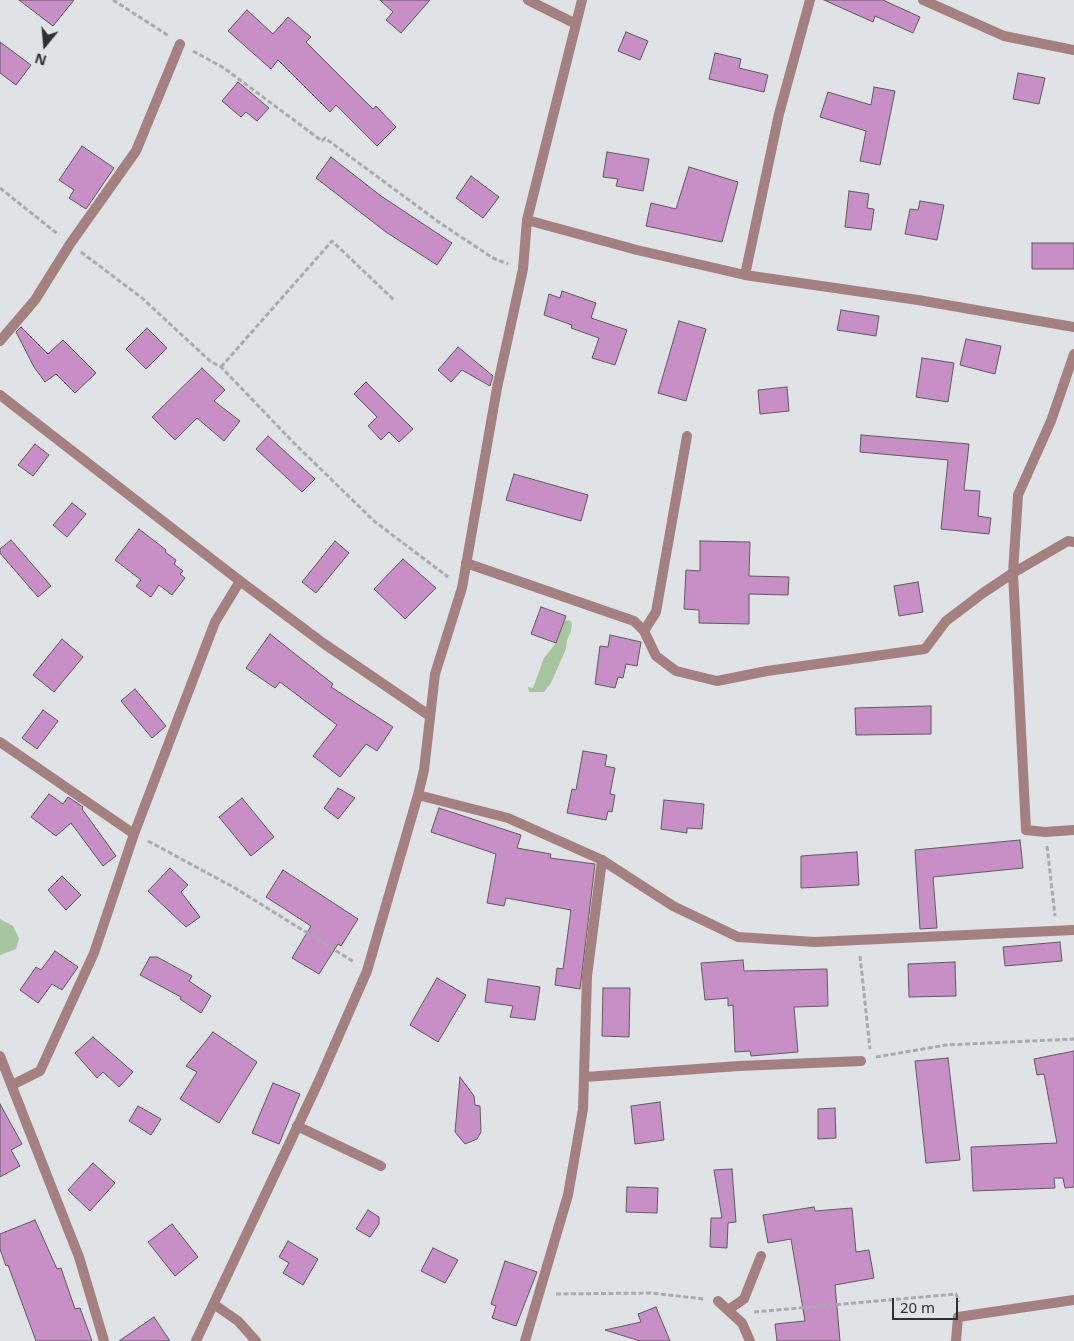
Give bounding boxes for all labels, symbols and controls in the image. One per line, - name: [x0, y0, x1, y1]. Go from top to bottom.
- north arrow: [20, 20, 70, 70]
- text: N: [32, 49, 49, 71]
- scale bar: [894, 1288, 960, 1320]
- text: 20 m: [900, 1297, 935, 1317]

